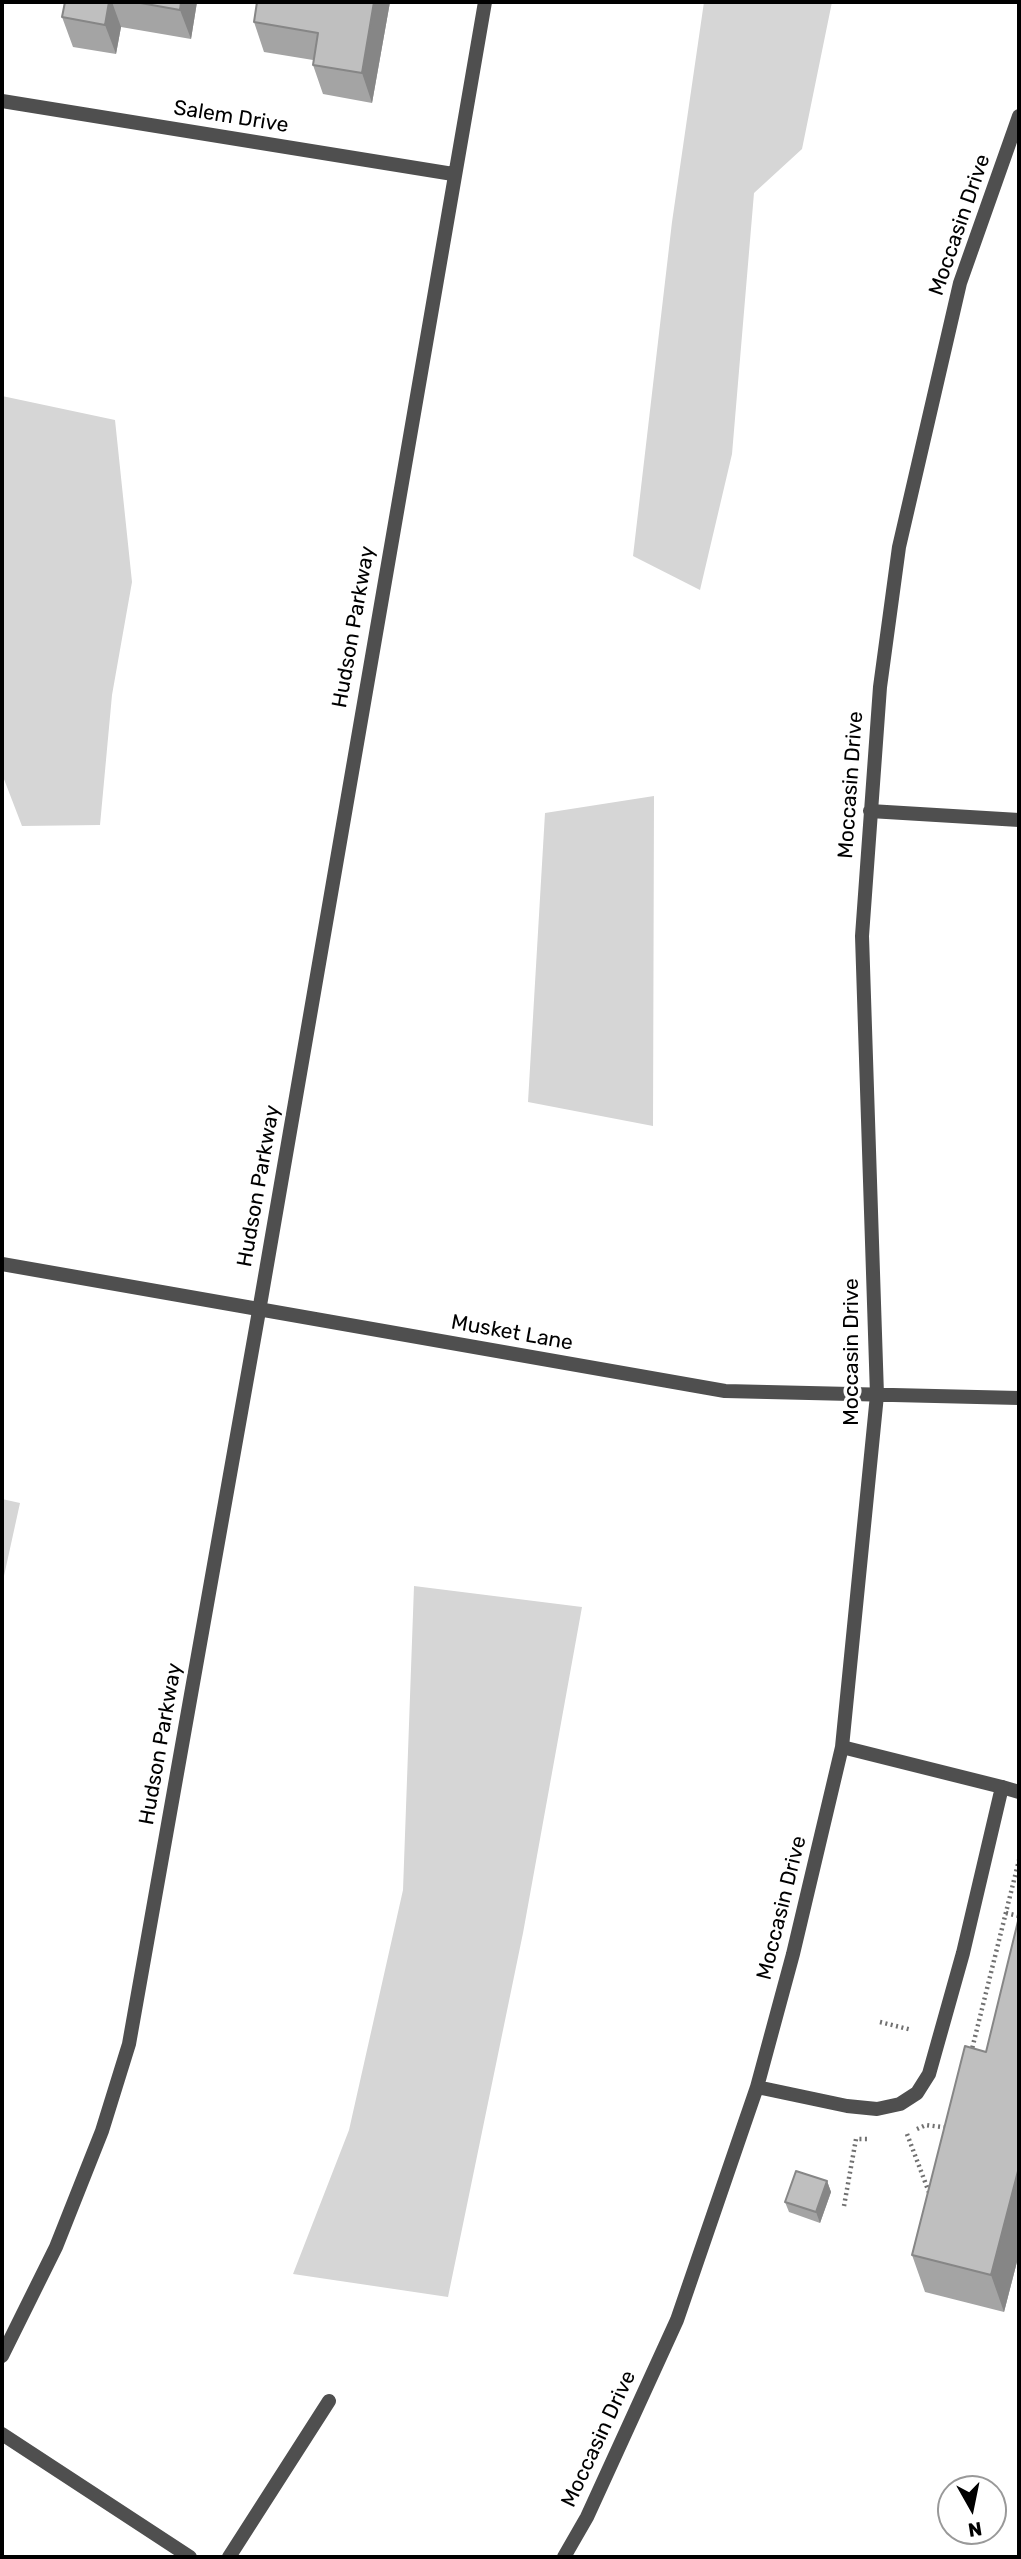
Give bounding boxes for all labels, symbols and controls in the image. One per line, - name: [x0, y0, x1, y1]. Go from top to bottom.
- street label: Salem Drive: [172, 95, 290, 139]
- street label: Moccasin Drive: [924, 151, 996, 299]
- street label: Hudson Parkway: [327, 544, 381, 710]
- street label: Moccasin Drive: [833, 710, 869, 860]
- street label: Hudson Parkway: [232, 1103, 286, 1269]
- street label: Moccasin Drive: [839, 1278, 865, 1426]
- street label: Musket Lane: [449, 1310, 575, 1356]
- street label: Hudson Parkway: [134, 1661, 188, 1827]
- street label: Moccasin Drive: [752, 1833, 812, 1983]
- street label: Moccasin Drive: [556, 2367, 642, 2511]
- north arrow: [937, 2475, 1007, 2545]
- text: N: [967, 2517, 984, 2542]

